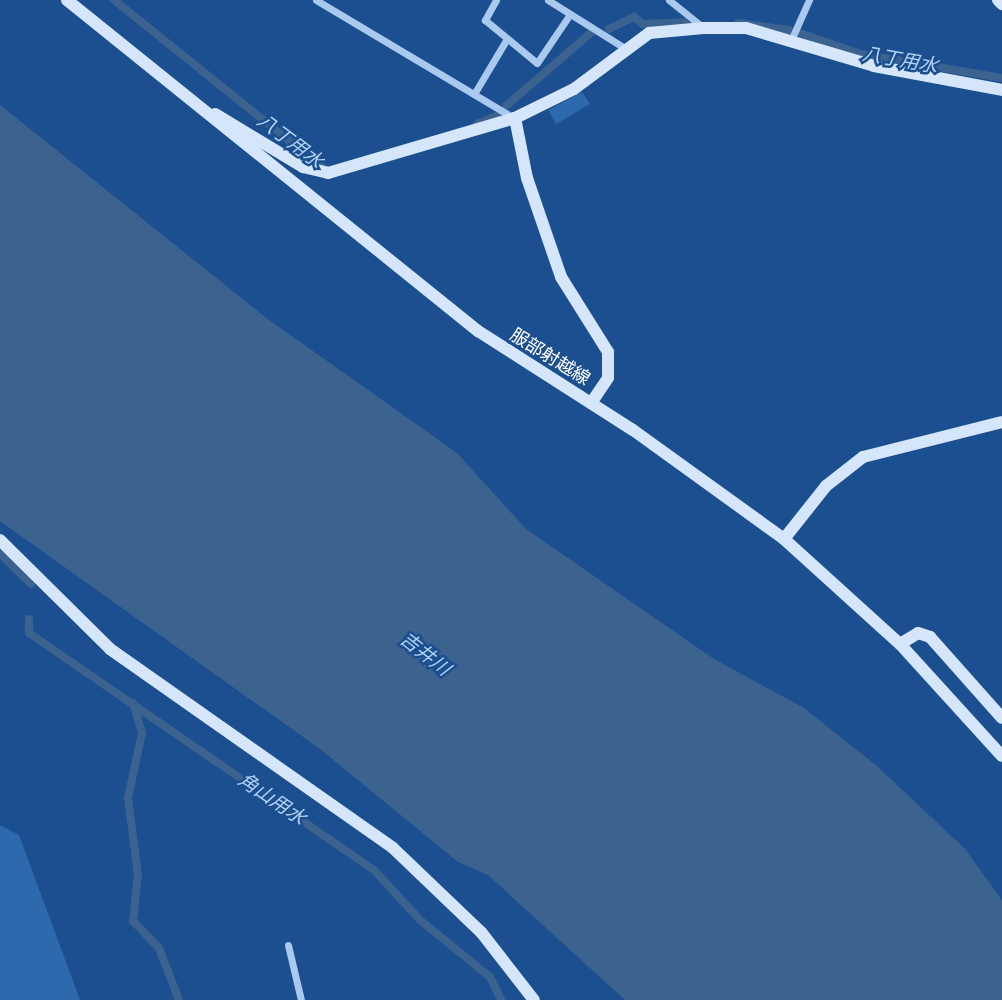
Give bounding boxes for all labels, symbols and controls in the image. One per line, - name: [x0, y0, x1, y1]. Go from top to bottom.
- water label: 八丁用水: [861, 42, 939, 78]
- water label: 八丁用水: [253, 109, 327, 173]
- street label: 服部射越線: [506, 324, 594, 390]
- water label: 吉井川: [396, 627, 454, 681]
- water label: 角山用水: [234, 768, 310, 830]

